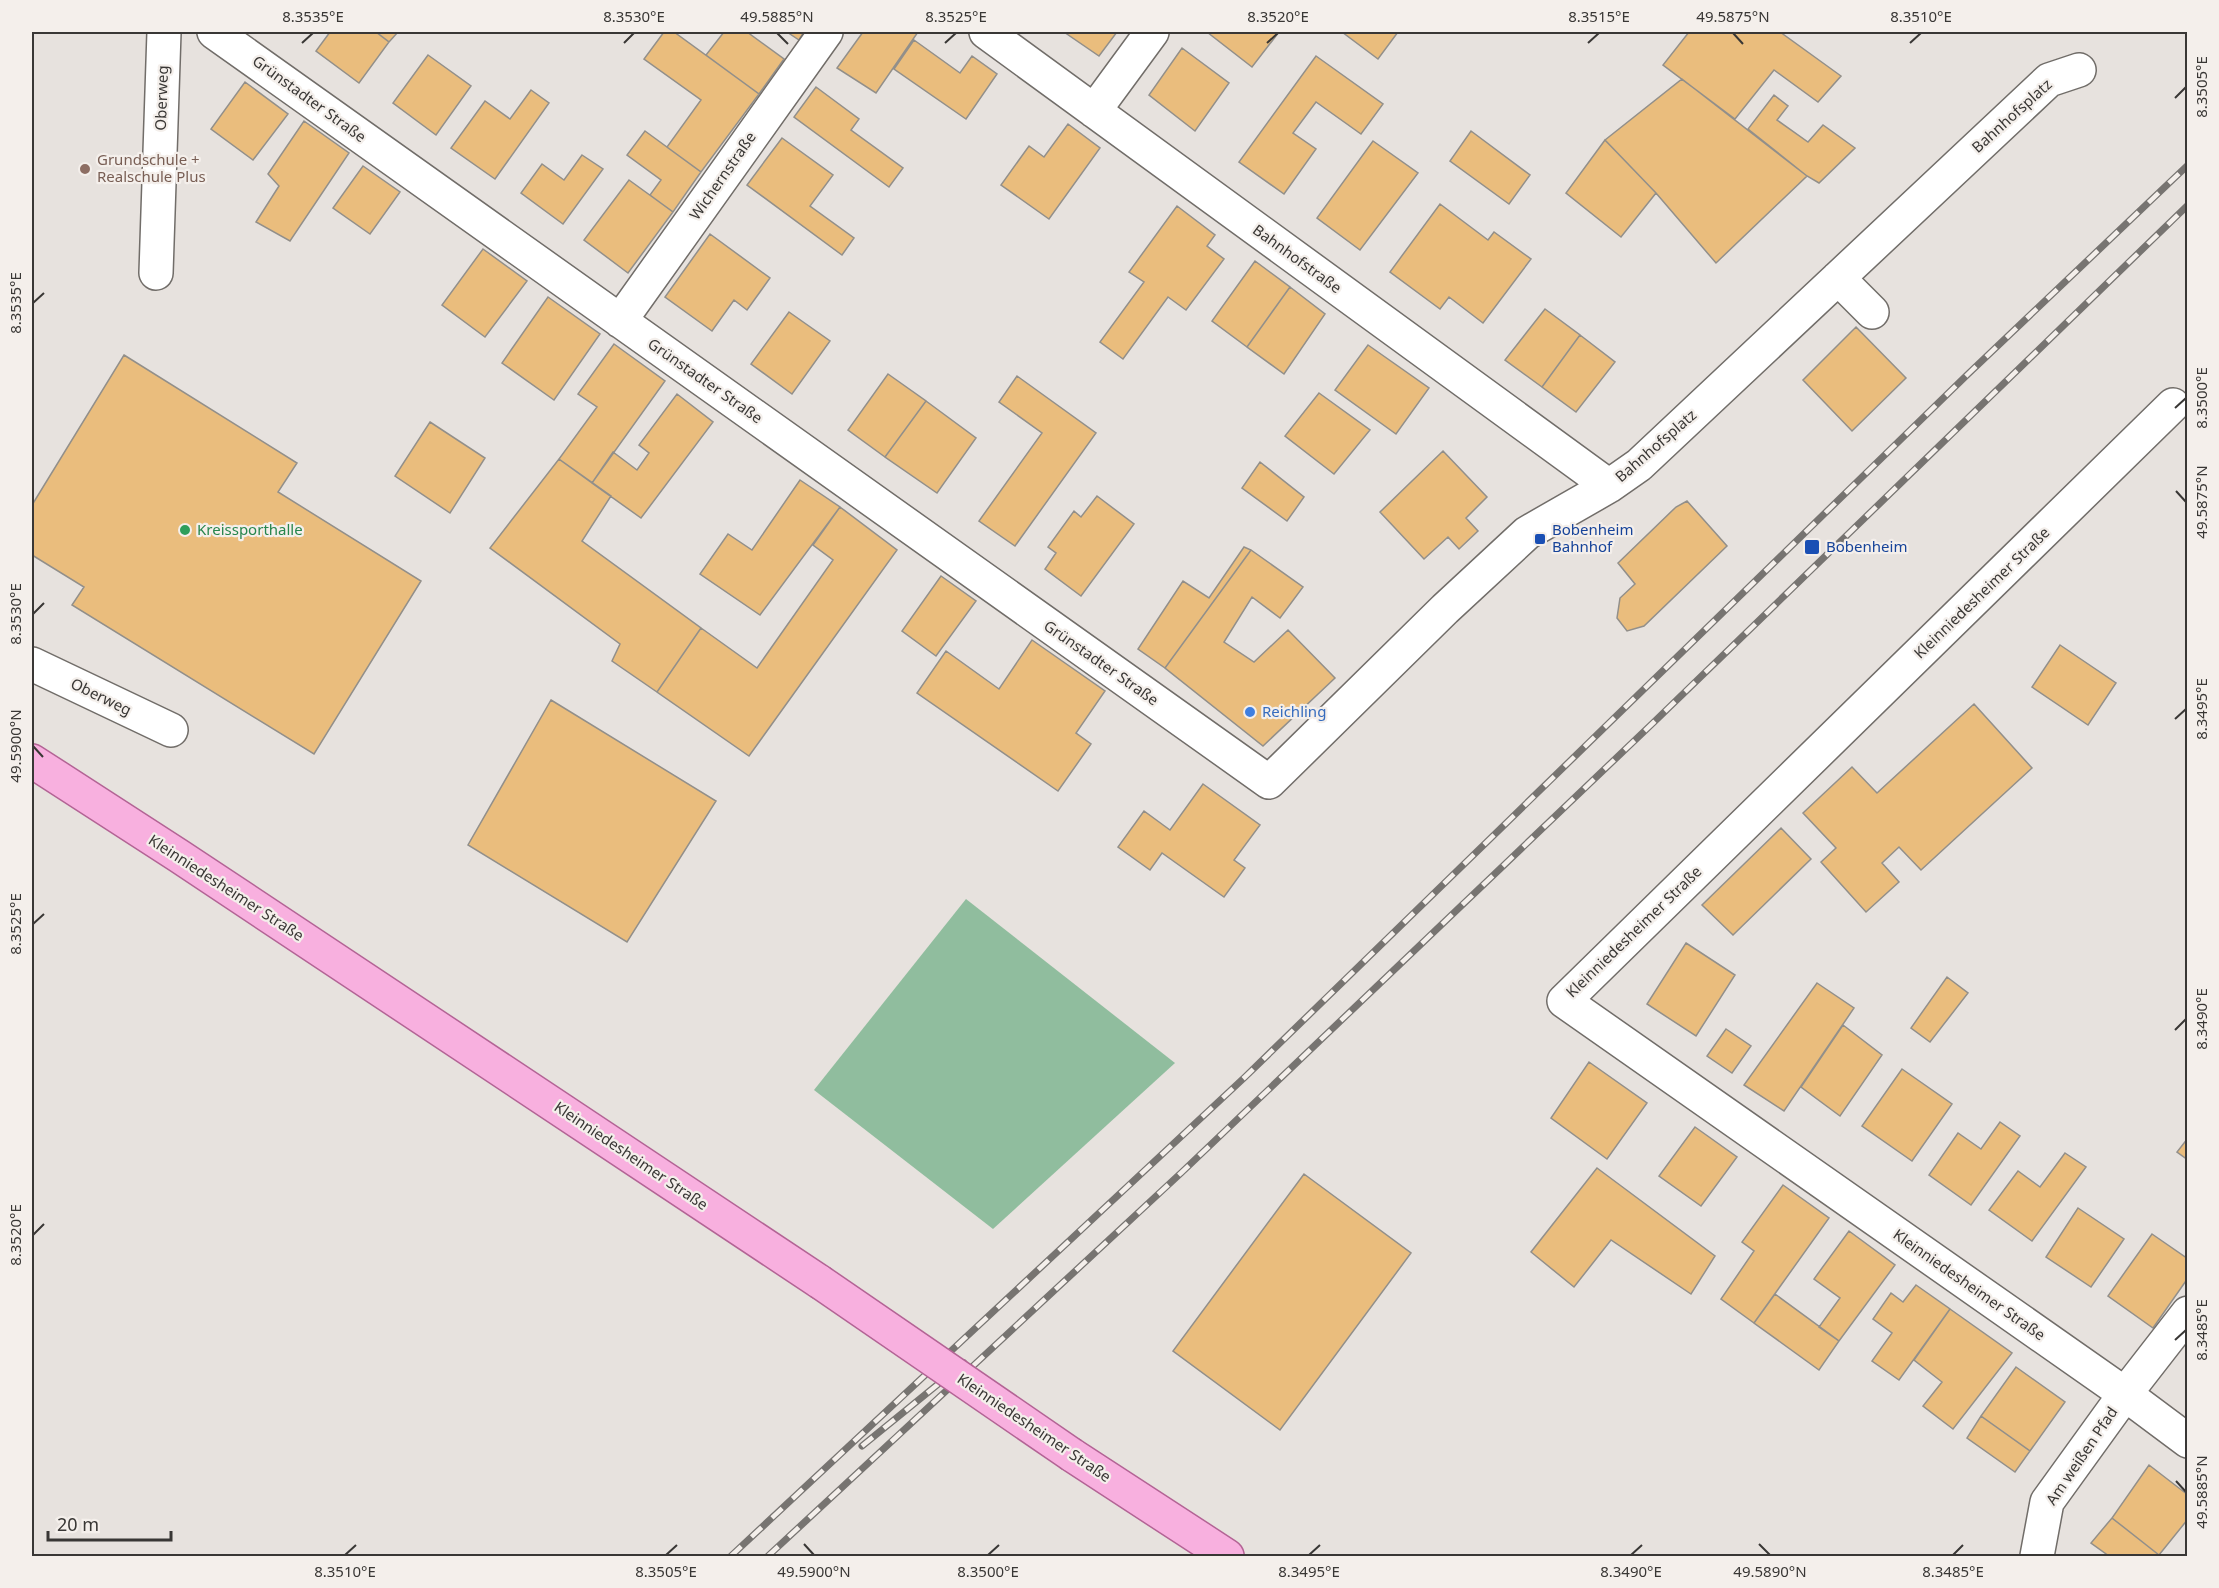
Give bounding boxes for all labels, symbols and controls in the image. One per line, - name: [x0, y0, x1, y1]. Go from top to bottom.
- text: 8.3535°E: [282, 6, 344, 26]
- text: 8.3530°E: [603, 6, 665, 26]
- text: 49.5885°N: [740, 6, 814, 26]
- text: 8.3525°E: [925, 6, 987, 26]
- text: 8.3520°E: [1247, 6, 1309, 26]
- text: 8.3515°E: [1568, 6, 1630, 26]
- text: 49.5875°N: [1696, 6, 1770, 26]
- text: 8.3510°E: [1890, 6, 1952, 26]
- street label: Grünstadter Straße: [249, 50, 370, 146]
- text: 8.3505°E: [2191, 56, 2211, 118]
- street label: Oberweg: [150, 65, 172, 131]
- street label: Bahnhofsplatz: [1967, 74, 2056, 157]
- street label: Wichernstraße: [684, 127, 760, 223]
- place label: Grundschule + Realschule Plus: [97, 149, 206, 186]
- marker: Grundschule + Realschule Plus: [78, 162, 92, 176]
- street label: Bahnhofstraße: [1249, 219, 1346, 297]
- text: 8.3535°E: [5, 272, 25, 334]
- street label: Grünstadter Straße: [644, 333, 767, 427]
- text: 8.3500°E: [2191, 367, 2211, 429]
- street label: Bahnhofsplatz: [1611, 404, 1700, 486]
- text: 49.5875°N: [2191, 465, 2211, 539]
- place label: Kreissporthalle: [197, 519, 303, 539]
- place label: Bobenheim Bahnhof: [1552, 519, 1633, 556]
- street label: Kleinniedesheimer Straße: [1909, 522, 2053, 662]
- marker: Kreissporthalle: [178, 523, 192, 537]
- marker: Bobenheim Bahnhof: [1533, 532, 1547, 546]
- place label: Bobenheim: [1826, 536, 1907, 556]
- marker: Bobenheim: [1803, 538, 1821, 556]
- text: 8.3530°E: [5, 583, 25, 645]
- street label: Grünstadter Straße: [1040, 615, 1163, 709]
- street label: Oberweg: [68, 673, 135, 719]
- text: 8.3495°E: [2191, 678, 2211, 740]
- place label: Reichling: [1262, 701, 1326, 721]
- marker: Reichling: [1243, 705, 1257, 719]
- text: 49.5900°N: [5, 709, 25, 783]
- street label: Kleinniedesheimer Straße: [145, 829, 308, 945]
- street label: Kleinniedesheimer Straße: [1561, 861, 1705, 1001]
- text: 8.3525°E: [5, 893, 25, 955]
- text: 8.3490°E: [2191, 988, 2211, 1050]
- street label: Kleinniedesheimer Straße: [551, 1096, 712, 1214]
- text: 8.3520°E: [5, 1204, 25, 1266]
- street label: Kleinniedesheimer Straße: [1890, 1224, 2050, 1344]
- text: 8.3485°E: [2191, 1299, 2211, 1361]
- street label: Kleinniedesheimer Straße: [954, 1368, 1115, 1486]
- street label: Am weißen Pfad: [2041, 1402, 2122, 1509]
- text: 49.5885°N: [2191, 1455, 2211, 1529]
- scale bar: [48, 1504, 171, 1542]
- text: 20 m: [57, 1512, 99, 1536]
- text: 8.3510°E: [314, 1561, 376, 1581]
- text: 8.3505°E: [635, 1561, 697, 1581]
- text: 49.5900°N: [777, 1561, 851, 1581]
- text: 8.3500°E: [957, 1561, 1019, 1581]
- text: 8.3495°E: [1278, 1561, 1340, 1581]
- text: 8.3490°E: [1600, 1561, 1662, 1581]
- text: 49.5890°N: [1733, 1561, 1807, 1581]
- text: 8.3485°E: [1922, 1561, 1984, 1581]

